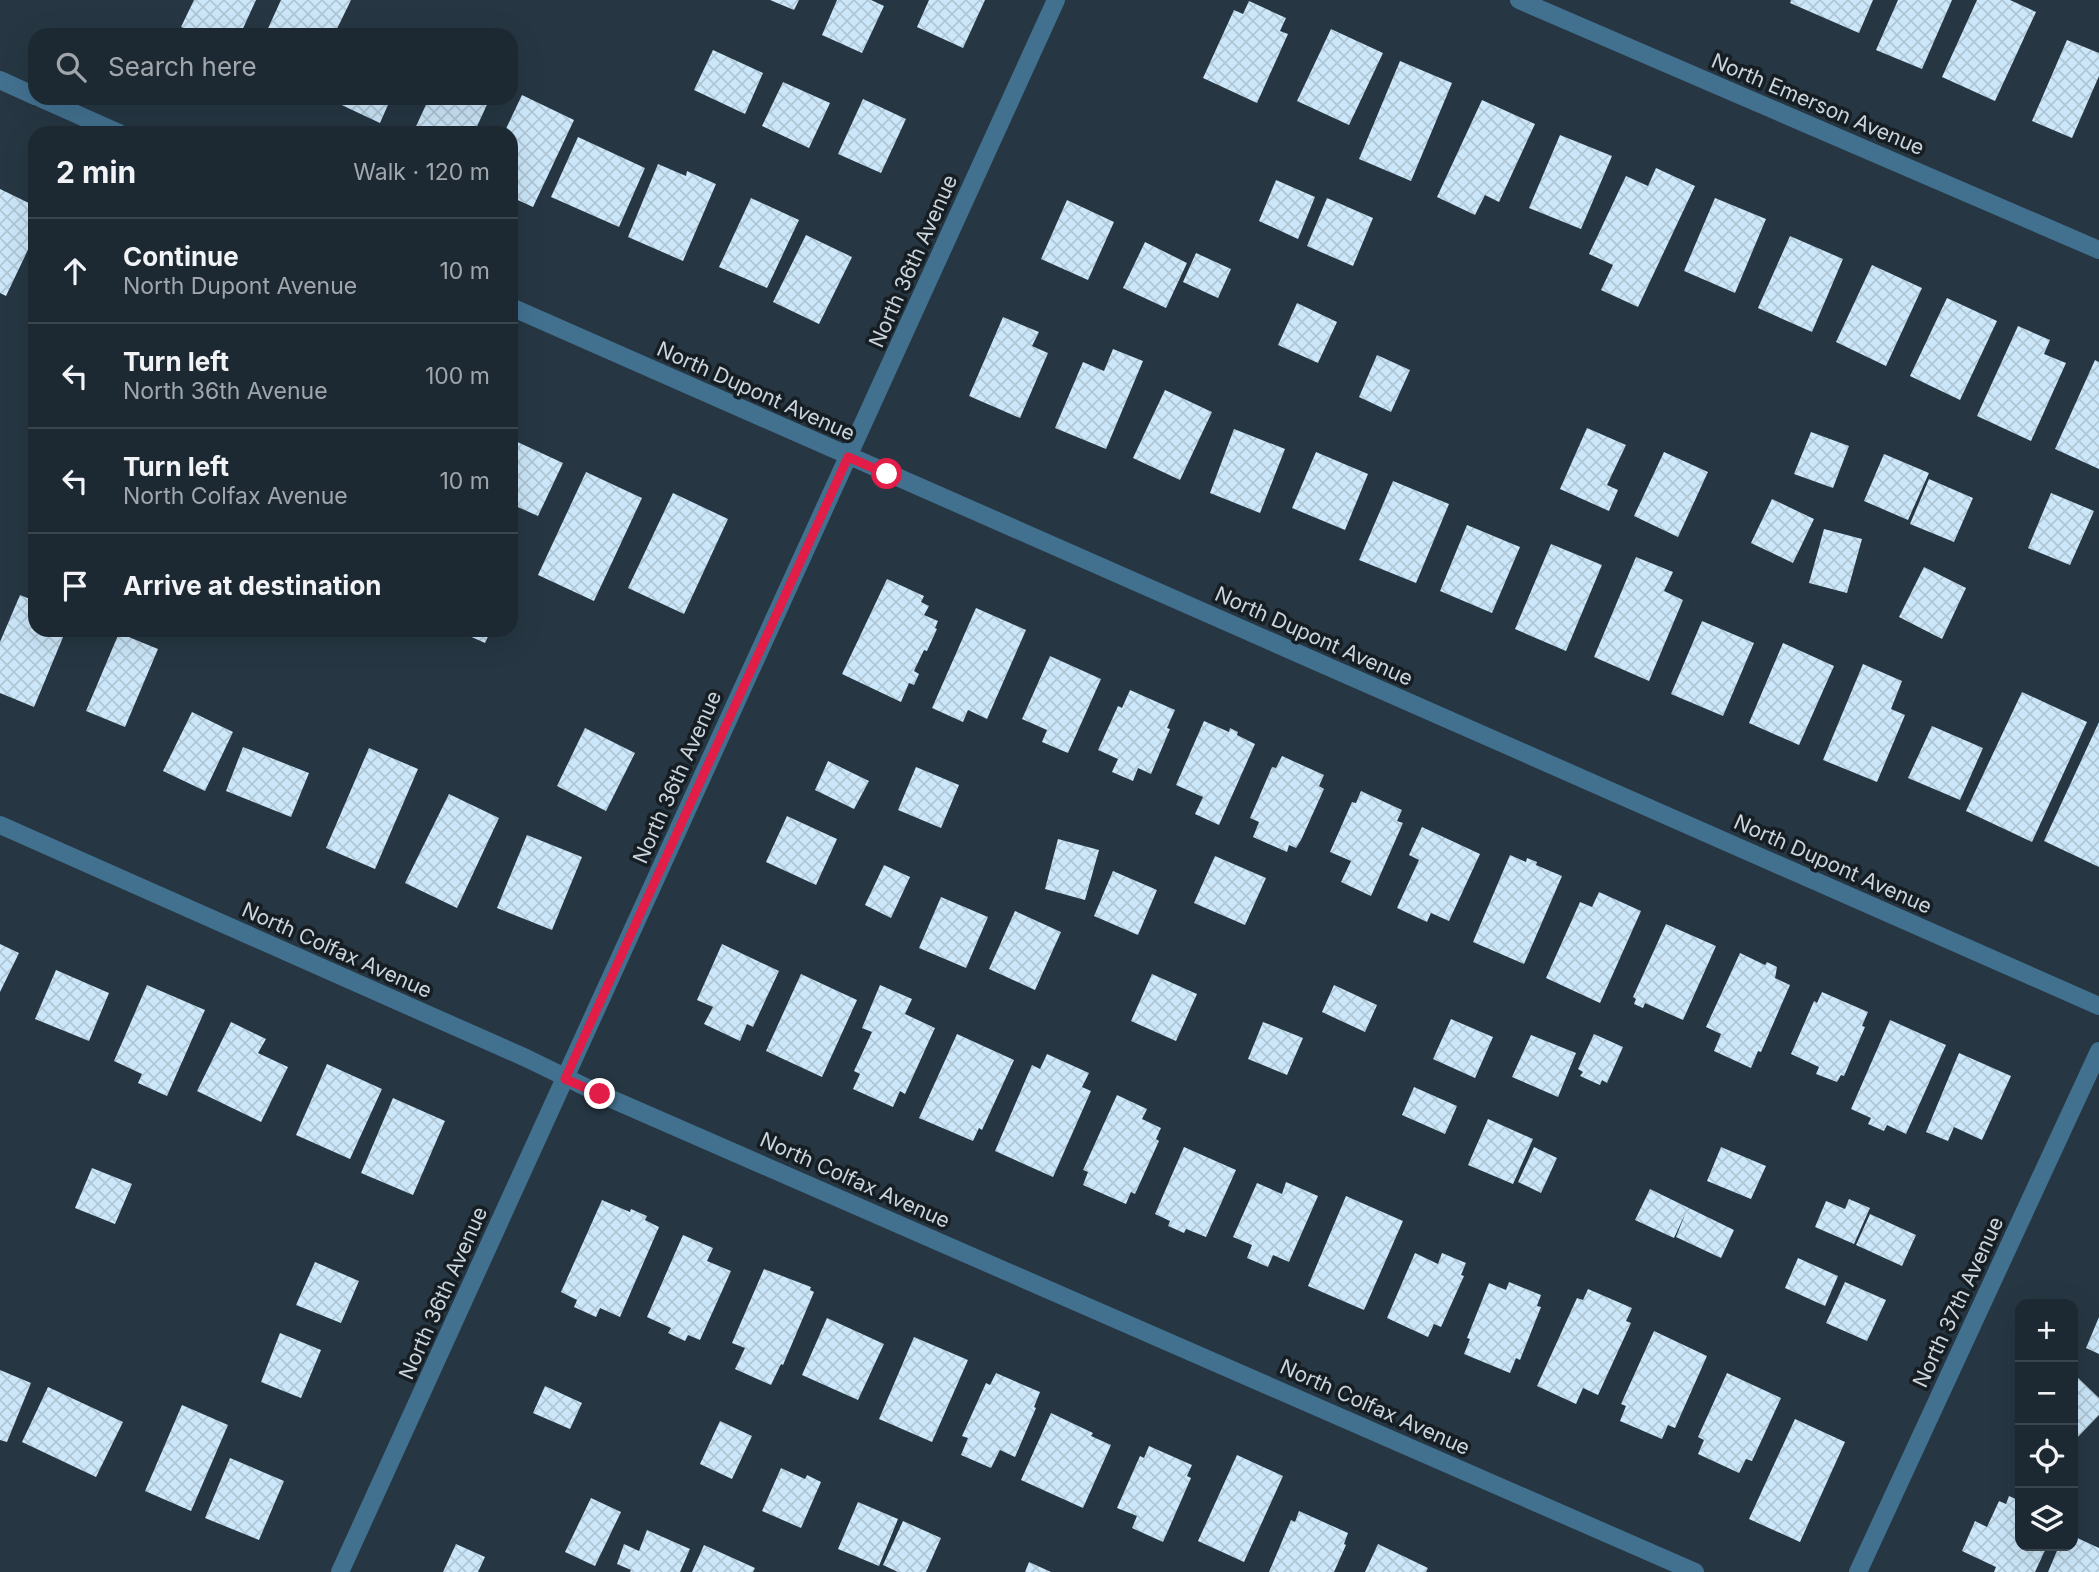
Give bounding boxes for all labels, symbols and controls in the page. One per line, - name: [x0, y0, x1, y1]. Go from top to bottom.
- search box: [28, 28, 518, 105]
- icon: search: [52, 48, 90, 86]
- street label: North Emerson Avenue: [1708, 48, 1928, 160]
- text: Search here: [108, 51, 257, 82]
- text: 2 min: [56, 154, 136, 190]
- text: Walk · 120 m: [353, 158, 490, 186]
- street label: North 36th Avenue: [864, 171, 962, 351]
- text: Continue: [123, 241, 239, 272]
- icon: ahead: [56, 252, 94, 290]
- text: 10 m: [440, 257, 490, 285]
- text: North Dupont Avenue: [123, 272, 357, 300]
- street label: North Dupont Avenue: [653, 336, 859, 446]
- text: Turn left: [123, 346, 229, 377]
- icon: left: [56, 357, 94, 395]
- text: 100 m: [425, 362, 490, 390]
- text: North 36th Avenue: [123, 377, 328, 405]
- text: Turn left: [123, 451, 229, 482]
- route start: [871, 458, 902, 489]
- icon: left: [56, 462, 94, 500]
- text: 10 m: [440, 467, 490, 495]
- text: North Colfax Avenue: [123, 482, 348, 510]
- icon: arrive: [56, 567, 94, 605]
- text: Arrive at destination: [123, 570, 382, 601]
- street label: North Dupont Avenue: [1211, 581, 1417, 691]
- street label: North 36th Avenue: [628, 687, 726, 867]
- street label: North Dupont Avenue: [1730, 809, 1936, 919]
- street label: North Colfax Avenue: [238, 897, 436, 1003]
- route end: [584, 1078, 615, 1109]
- street label: North Colfax Avenue: [756, 1127, 954, 1233]
- street label: North 36th Avenue: [394, 1203, 492, 1383]
- street label: North 37th Avenue: [1907, 1213, 2009, 1391]
- map controls: [2015, 1299, 2078, 1551]
- button: +: [2015, 1299, 2078, 1362]
- street label: North Colfax Avenue: [1276, 1354, 1474, 1460]
- button: −: [2015, 1362, 2078, 1425]
- button: locate: [2015, 1425, 2078, 1488]
- button: layers: [2015, 1488, 2078, 1551]

